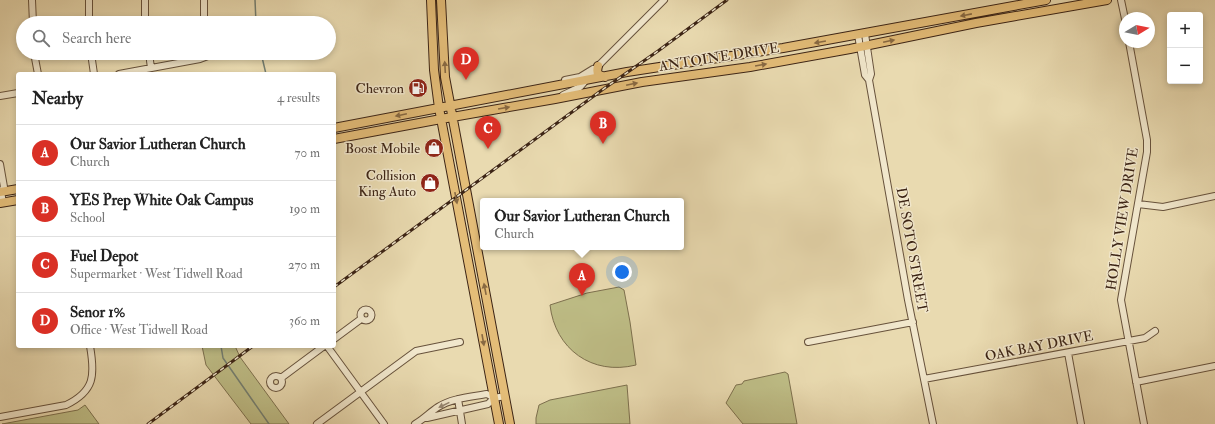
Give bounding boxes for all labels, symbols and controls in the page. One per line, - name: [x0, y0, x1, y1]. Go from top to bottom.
- one-way arrow: [960, 12, 972, 18]
- north arrow: [1119, 12, 1155, 48]
- map controls: [1167, 12, 1203, 84]
- button: +: [1167, 12, 1203, 48]
- search box: [16, 16, 336, 60]
- icon: search: [30, 27, 52, 49]
- text: Search here: [62, 29, 131, 48]
- one-way arrow: [882, 38, 895, 44]
- street label: ANTOINE DRIVE: [657, 39, 780, 75]
- one-way arrow: [813, 39, 826, 45]
- pin: D: [453, 47, 479, 80]
- button: −: [1167, 48, 1203, 84]
- one-way arrow: [441, 61, 448, 73]
- one-way arrow: [755, 61, 767, 67]
- fuel station icon: Chevron: [407, 77, 429, 99]
- place label: Chevron: [355, 80, 404, 97]
- one-way arrow: [626, 80, 638, 86]
- text: Nearby: [32, 88, 83, 109]
- text: 4 results: [277, 90, 320, 106]
- one-way arrow: [498, 104, 511, 110]
- pin: B: [590, 111, 616, 144]
- one-way arrow: [395, 113, 407, 119]
- pin: C: [475, 116, 501, 149]
- text: Our Savior Lutheran Church: [70, 135, 246, 154]
- shop icon: Boost Mobile: [423, 137, 445, 159]
- place label: Boost Mobile: [345, 140, 420, 157]
- text: A: [41, 145, 49, 161]
- text: 70 m: [295, 145, 320, 161]
- street label: HOLLY VIEW DRIVE: [1102, 146, 1142, 292]
- text: Church: [70, 154, 110, 170]
- place label: Collision King Auto: [358, 167, 416, 200]
- shop icon: Collision King Auto: [419, 172, 441, 194]
- street label: DE SOTO STREET: [893, 186, 931, 315]
- text: YES Prep White Oak Campus: [70, 191, 253, 210]
- one-way arrow: [454, 192, 460, 204]
- popup: [480, 198, 684, 250]
- text: B: [41, 201, 49, 217]
- text: 190 m: [289, 201, 320, 217]
- text: Our Savior Lutheran Church: [494, 207, 670, 226]
- text: School: [70, 210, 105, 226]
- text: Church: [494, 226, 534, 242]
- text: Fuel Depot: [70, 247, 138, 266]
- text: C: [40, 257, 50, 273]
- text: 270 m: [288, 257, 320, 273]
- your location: [612, 262, 632, 282]
- pin: A: [569, 263, 595, 296]
- text: Supermarket · West Tidwell Road: [70, 266, 243, 282]
- one-way arrow: [481, 283, 487, 295]
- text: Senor 1%: [70, 303, 126, 322]
- text: D: [40, 313, 50, 329]
- text: 360 m: [289, 313, 320, 329]
- text: Office · West Tidwell Road: [70, 322, 208, 338]
- street label: OAK BAY DRIVE: [983, 327, 1095, 365]
- one-way arrow: [480, 334, 486, 346]
- one-way arrow: [438, 402, 450, 408]

